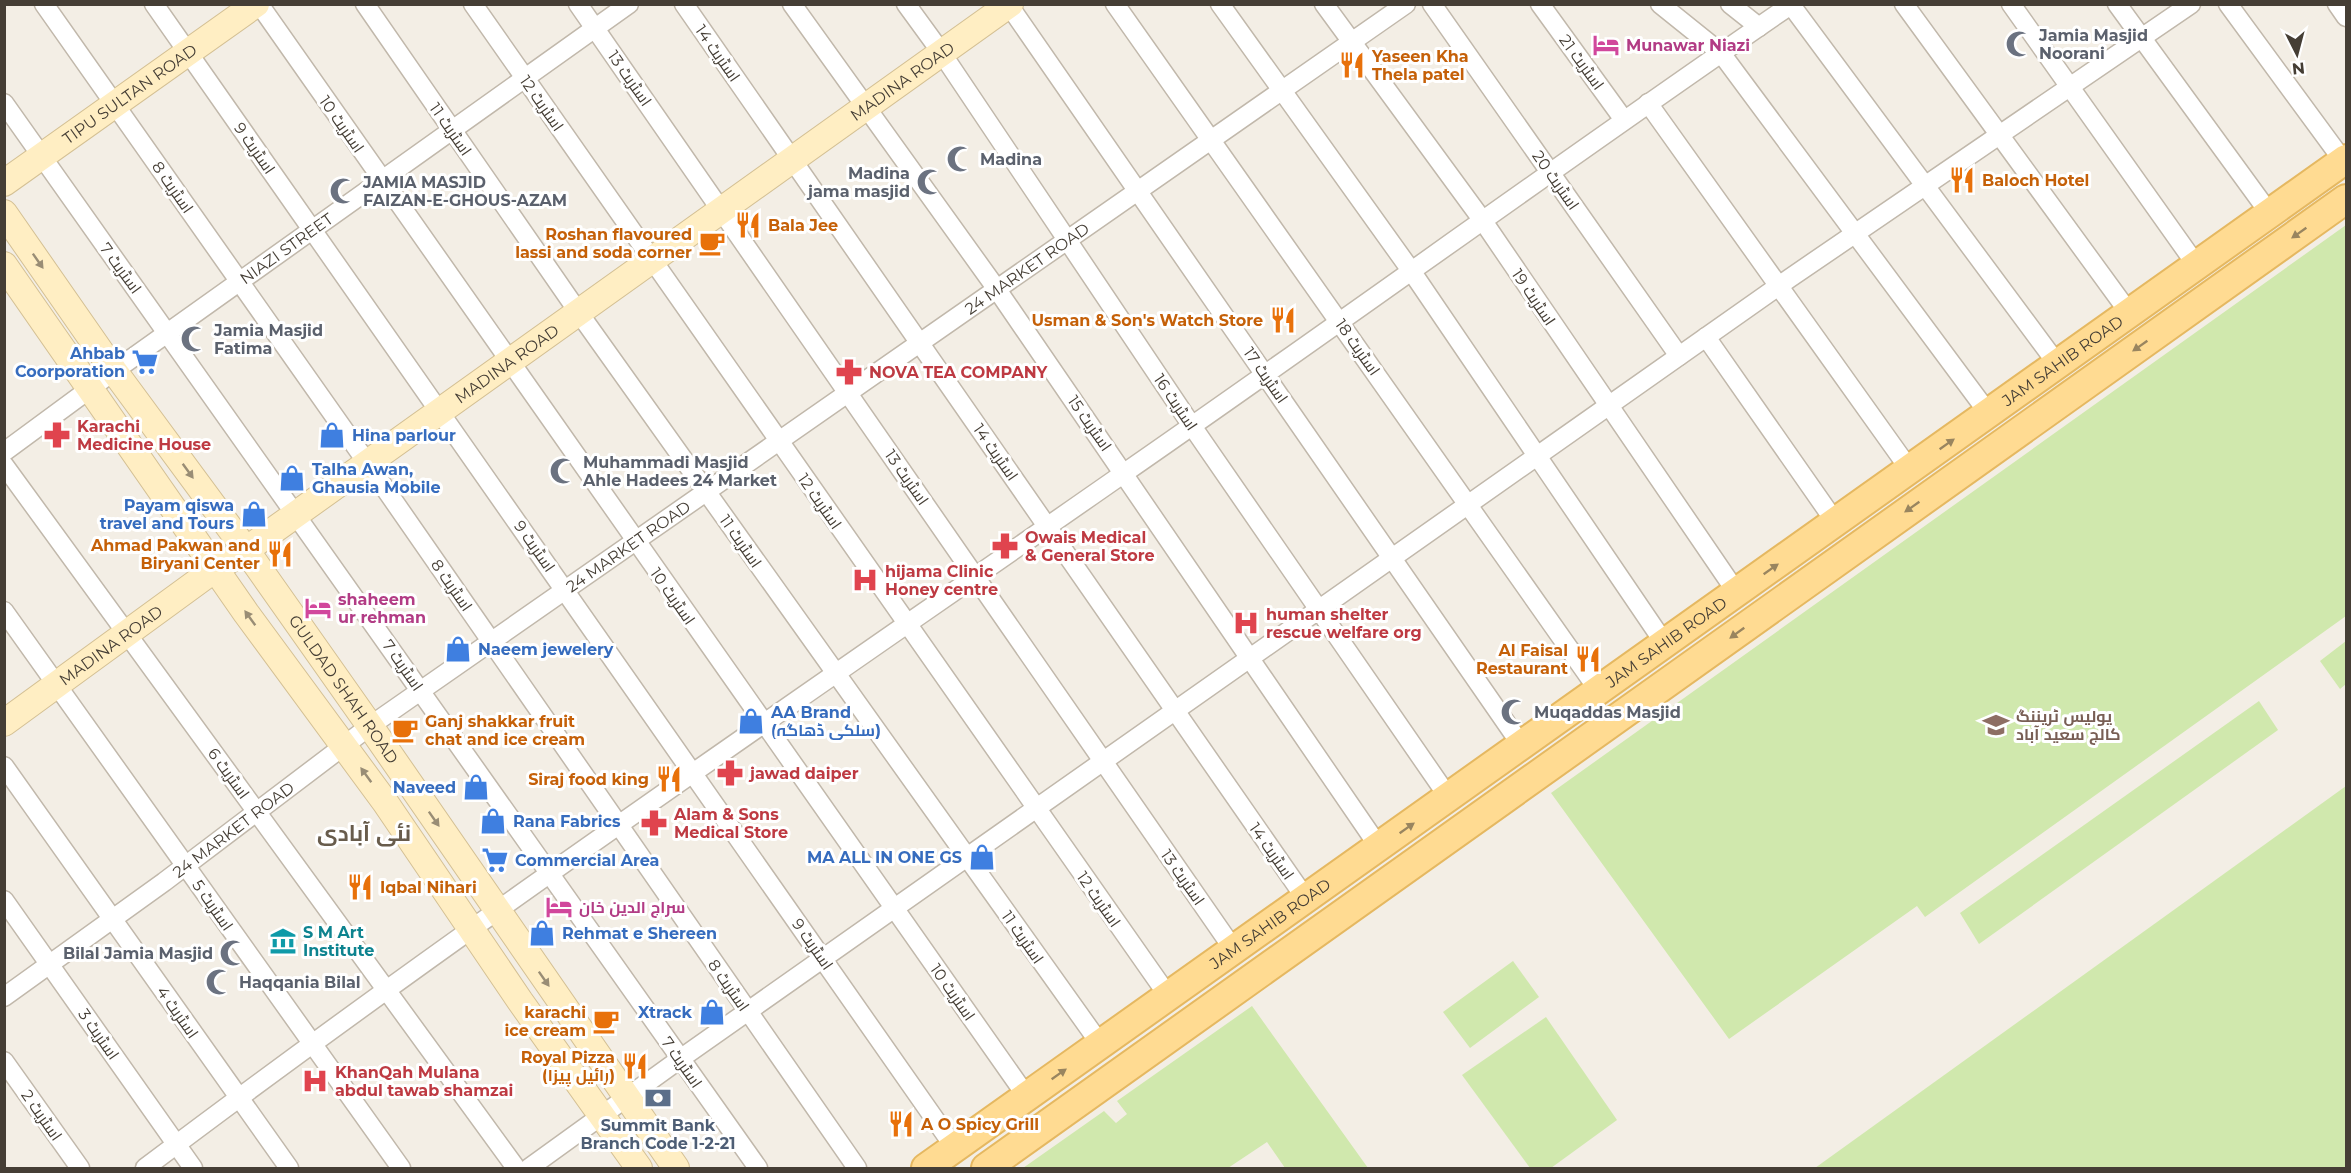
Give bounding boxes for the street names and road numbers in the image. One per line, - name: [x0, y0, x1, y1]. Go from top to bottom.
- street label: اسٹریٹ 14: [691, 21, 744, 85]
- street label: اسٹریٹ 21: [1555, 31, 1608, 94]
- street label: MADINA ROAD: [847, 38, 958, 125]
- street label: TIPU SULTAN ROAD: [59, 40, 201, 148]
- street label: اسٹریٹ 13: [604, 47, 656, 110]
- street label: اسٹریٹ 12: [516, 72, 568, 135]
- street label: اسٹریٹ 10: [315, 92, 368, 156]
- street label: اسٹریٹ 11: [426, 99, 476, 159]
- street label: اسٹریٹ 9: [230, 119, 279, 178]
- street label: اسٹریٹ 20: [1528, 147, 1583, 214]
- street label: اسٹریٹ 8: [148, 158, 197, 217]
- street label: NIAZI STREET: [236, 209, 337, 288]
- street label: 24 MARKET ROAD: [961, 219, 1093, 318]
- street label: اسٹریٹ 7: [96, 239, 145, 297]
- street label: اسٹریٹ 19: [1508, 265, 1559, 329]
- street label: JAM SAHIB ROAD: [1998, 312, 2127, 411]
- street label: اسٹریٹ 18: [1331, 315, 1384, 379]
- street label: MADINA ROAD: [451, 321, 563, 408]
- street label: اسٹریٹ 17: [1240, 344, 1292, 407]
- street label: اسٹریٹ 16: [1150, 370, 1201, 434]
- street label: اسٹریٹ 15: [1064, 392, 1116, 455]
- street label: اسٹریٹ 14: [969, 420, 1022, 484]
- street label: اسٹریٹ 13: [881, 446, 933, 509]
- street label: اسٹریٹ 12: [794, 470, 846, 533]
- street label: 24 MARKET ROAD: [563, 497, 694, 596]
- street label: اسٹریٹ 11: [716, 511, 766, 571]
- street label: اسٹریٹ 9: [510, 517, 559, 576]
- street label: اسٹریٹ 8: [427, 556, 476, 615]
- street label: اسٹریٹ 10: [646, 564, 699, 628]
- street label: JAM SAHIB ROAD: [1602, 593, 1731, 692]
- street label: MADINA ROAD: [56, 602, 166, 690]
- street label: GULDAD SHAH ROAD: [285, 611, 402, 768]
- street label: اسٹریٹ 7: [378, 636, 427, 694]
- street label: اسٹریٹ 6: [204, 744, 253, 802]
- street label: 24 MARKET ROAD: [169, 778, 298, 882]
- street label: اسٹریٹ 14: [1245, 819, 1298, 883]
- street label: اسٹریٹ 13: [1157, 846, 1209, 909]
- street label: اسٹریٹ 12: [1073, 868, 1125, 931]
- street label: JAM SAHIB ROAD: [1205, 875, 1334, 974]
- street label: اسٹریٹ 5: [188, 876, 237, 934]
- street label: اسٹریٹ 11: [998, 907, 1048, 967]
- street label: اسٹریٹ 9: [788, 915, 837, 974]
- street label: اسٹریٹ 8: [704, 956, 753, 1015]
- street label: اسٹریٹ 10: [926, 960, 979, 1024]
- street label: اسٹریٹ 4: [153, 983, 202, 1042]
- street label: اسٹریٹ 3: [74, 1005, 123, 1063]
- street label: اسٹریٹ 7: [657, 1033, 706, 1091]
- street label: اسٹریٹ 2: [17, 1086, 66, 1144]

